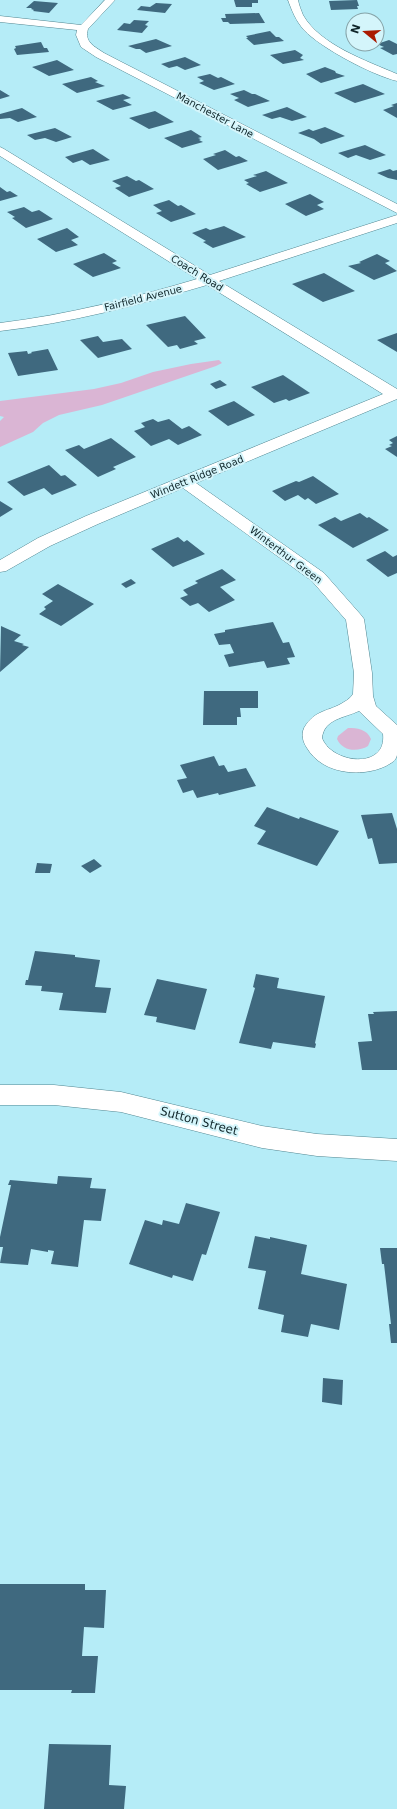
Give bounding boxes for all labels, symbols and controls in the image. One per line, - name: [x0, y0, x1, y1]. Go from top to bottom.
- north arrow: [345, 12, 385, 52]
- text: N: [348, 23, 364, 35]
- street label: Manchester Lane: [175, 90, 255, 140]
- street label: Coach Road: [169, 253, 225, 293]
- street label: Fairfield Avenue: [103, 283, 183, 313]
- street label: Windett Ridge Road: [149, 453, 245, 501]
- street label: Winterthur Green: [248, 524, 324, 586]
- street label: Sutton Street: [159, 1104, 240, 1138]

